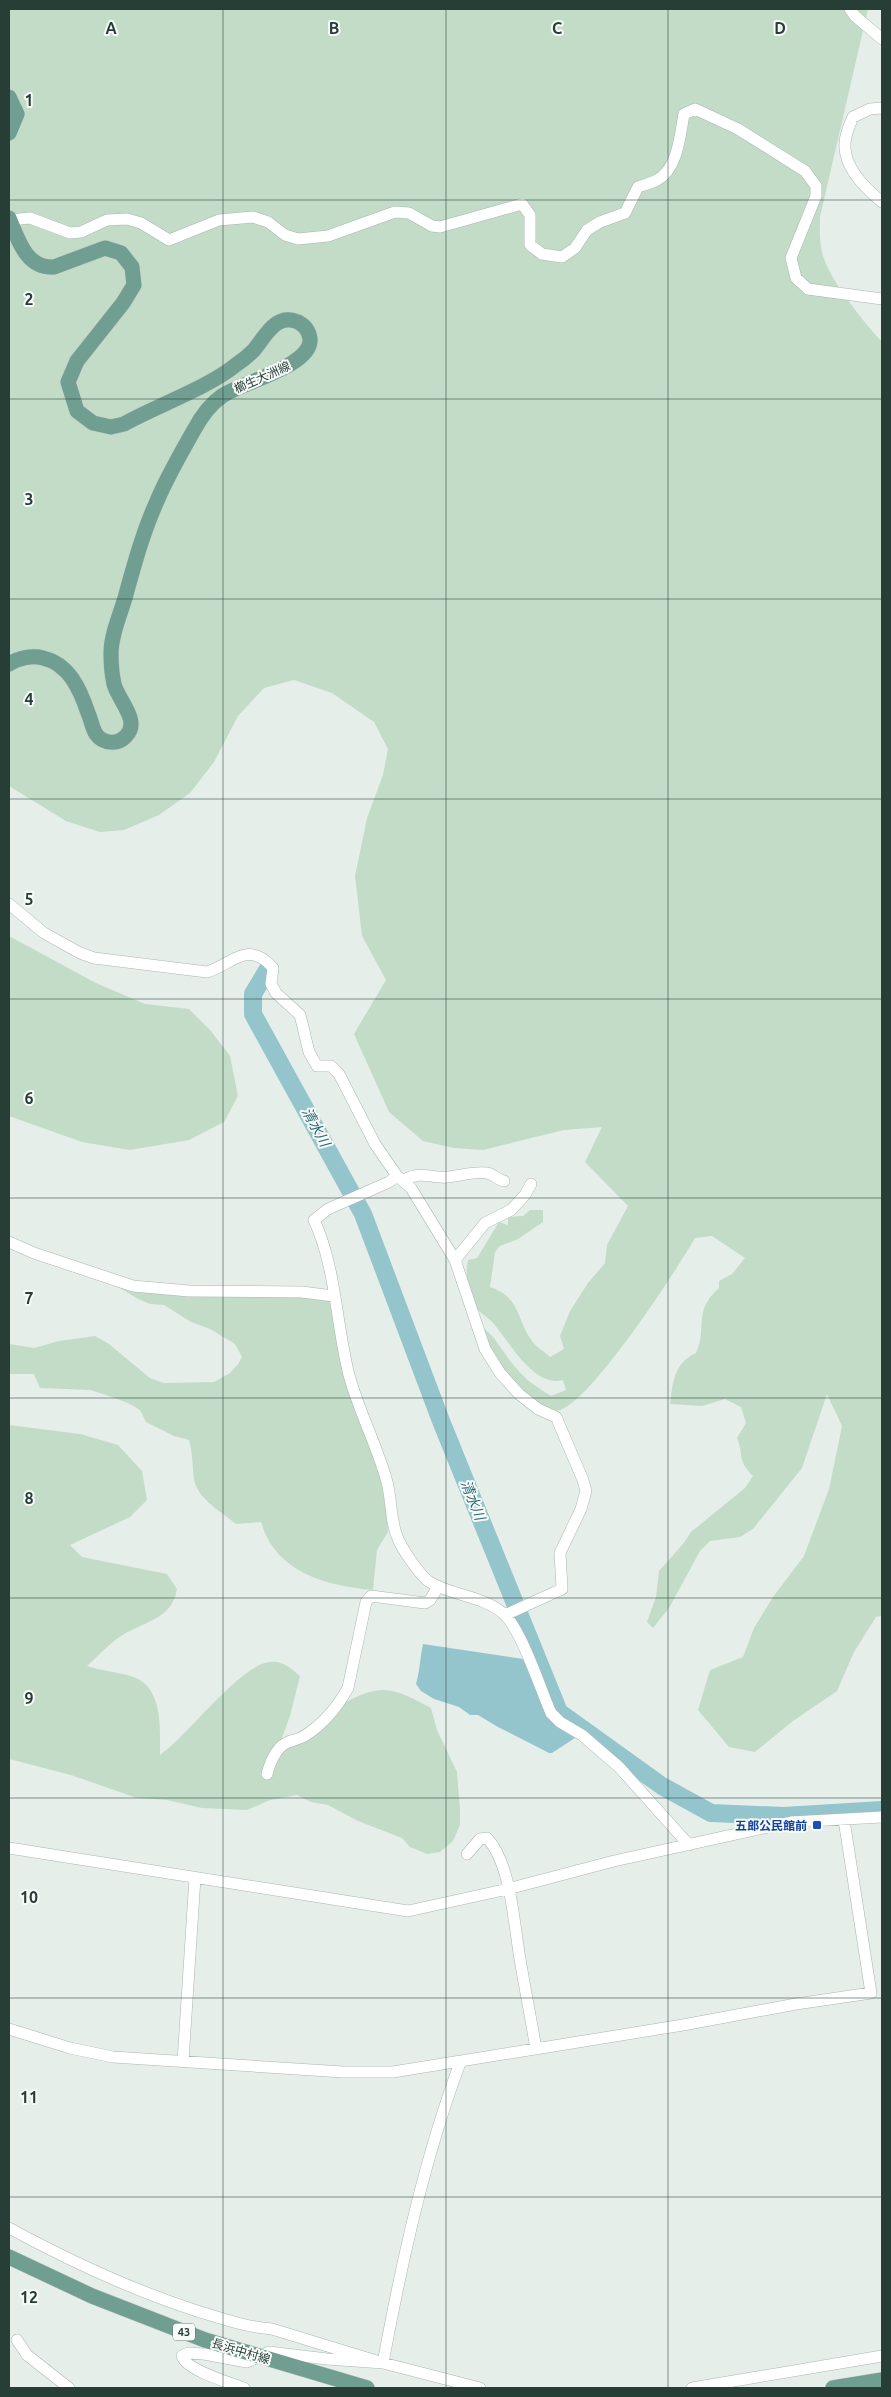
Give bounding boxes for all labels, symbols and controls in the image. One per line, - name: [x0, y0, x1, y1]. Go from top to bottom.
- text: A: [105, 19, 117, 37]
- text: B: [329, 19, 339, 37]
- text: C: [552, 19, 562, 37]
- text: D: [774, 19, 786, 37]
- text: 1: [24, 91, 34, 109]
- text: 2: [24, 290, 34, 308]
- street label: 櫛生大洲線: [232, 359, 292, 395]
- text: 3: [24, 490, 34, 508]
- text: 4: [24, 690, 34, 708]
- text: 5: [24, 890, 34, 908]
- text: 6: [24, 1089, 34, 1107]
- water label: 清水川: [299, 1105, 334, 1151]
- text: 7: [24, 1289, 34, 1307]
- water label: 清水川: [458, 1478, 489, 1524]
- text: 8: [24, 1489, 34, 1507]
- text: 9: [24, 1689, 34, 1707]
- place label: 五郎公民館前: [735, 1819, 807, 1832]
- marker: 五郎公民館前: [811, 1819, 823, 1831]
- text: 10: [20, 1888, 38, 1906]
- text: 11: [20, 2088, 38, 2106]
- text: 12: [20, 2288, 38, 2306]
- road number: 43: [173, 2324, 195, 2340]
- street label: 長浜中村線: [210, 2336, 272, 2366]

